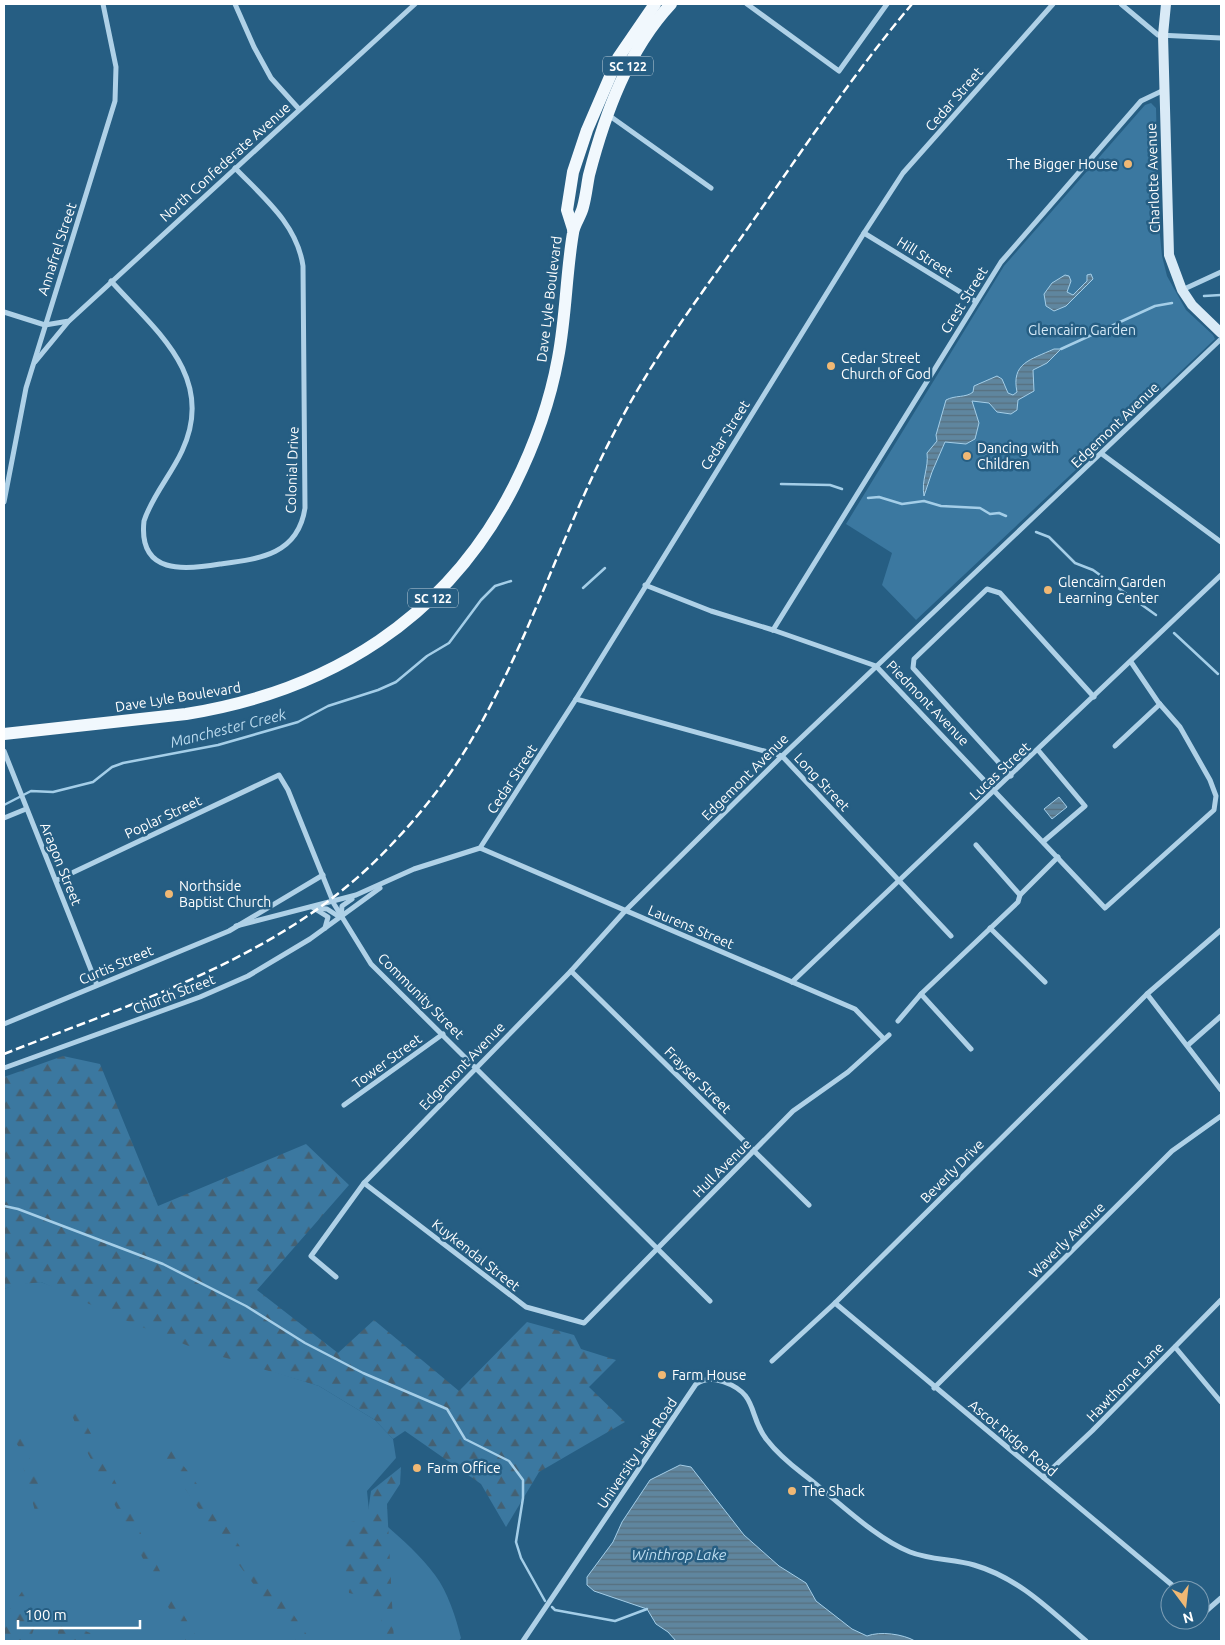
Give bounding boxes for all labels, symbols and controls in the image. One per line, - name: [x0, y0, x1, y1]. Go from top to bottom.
- road number: SC 122: [603, 56, 653, 76]
- street label: Cedar Street: [922, 63, 986, 134]
- street label: North Confederate Avenue: [156, 99, 294, 225]
- street label: Charlotte Avenue: [1143, 123, 1163, 233]
- place label: The Bigger House: [1007, 156, 1118, 172]
- marker: The Bigger House: [1122, 158, 1134, 170]
- street label: Annafrel Street: [34, 200, 80, 297]
- street label: Hill Street: [894, 234, 956, 281]
- street label: Dave Lyle Boulevard: [533, 235, 565, 363]
- street label: Crest Street: [937, 263, 991, 336]
- park label: Glencairn Garden: [1028, 322, 1136, 338]
- place label: Cedar Street Church of God: [841, 350, 931, 382]
- marker: Cedar Street Church of God: [825, 360, 837, 372]
- street label: Edgemont Avenue: [1068, 379, 1162, 471]
- street label: Cedar Street: [697, 397, 753, 473]
- street label: Colonial Drive: [282, 426, 302, 514]
- place label: Dancing with Children: [977, 440, 1059, 472]
- marker: Dancing with Children: [961, 450, 973, 462]
- place label: Glencairn Garden Learning Center: [1058, 574, 1166, 606]
- marker: Glencairn Garden Learning Center: [1042, 584, 1054, 596]
- road number: SC 122: [408, 588, 458, 608]
- street label: Piedmont Avenue: [883, 657, 973, 749]
- street label: Dave Lyle Boulevard: [114, 679, 242, 715]
- water label: Manchester Creek: [168, 705, 288, 751]
- street label: Edgemont Avenue: [698, 730, 792, 824]
- street label: Lucas Street: [966, 739, 1034, 803]
- street label: Cedar Street: [484, 741, 541, 817]
- street label: Long Street: [791, 750, 853, 815]
- street label: Poplar Street: [122, 792, 204, 842]
- street label: Aragon Street: [37, 820, 85, 908]
- place label: Northside Baptist Church: [179, 878, 271, 910]
- marker: Northside Baptist Church: [163, 888, 175, 900]
- street label: Laurens Street: [646, 902, 737, 952]
- street label: Curtis Street: [76, 942, 156, 988]
- street label: Community Street: [375, 950, 468, 1043]
- street label: Church Street: [131, 971, 218, 1017]
- street label: Edgemont Avenue: [416, 1019, 508, 1113]
- street label: Tower Street: [349, 1030, 425, 1091]
- street label: Frayser Street: [661, 1043, 735, 1117]
- street label: Hull Avenue: [690, 1136, 754, 1200]
- street label: Beverly Drive: [917, 1136, 987, 1206]
- street label: Waverly Avenue: [1026, 1199, 1108, 1281]
- street label: Kuykendal Street: [429, 1216, 524, 1295]
- street label: Hawthorne Lane: [1083, 1339, 1167, 1425]
- place label: Farm House: [672, 1367, 746, 1383]
- marker: Farm House: [656, 1369, 668, 1381]
- street label: University Lake Road: [594, 1395, 680, 1511]
- street label: Ascot Ridge Road: [966, 1396, 1060, 1480]
- place label: Farm Office: [427, 1460, 501, 1476]
- marker: Farm Office: [411, 1462, 423, 1474]
- place label: The Shack: [802, 1483, 865, 1499]
- marker: The Shack: [786, 1485, 798, 1497]
- water label: Winthrop Lake: [632, 1546, 727, 1563]
- north arrow: [1160, 1580, 1210, 1630]
- scale bar: [18, 1598, 140, 1630]
- text: 100 m: [25, 1606, 67, 1623]
- text: N: [1181, 1608, 1195, 1627]

